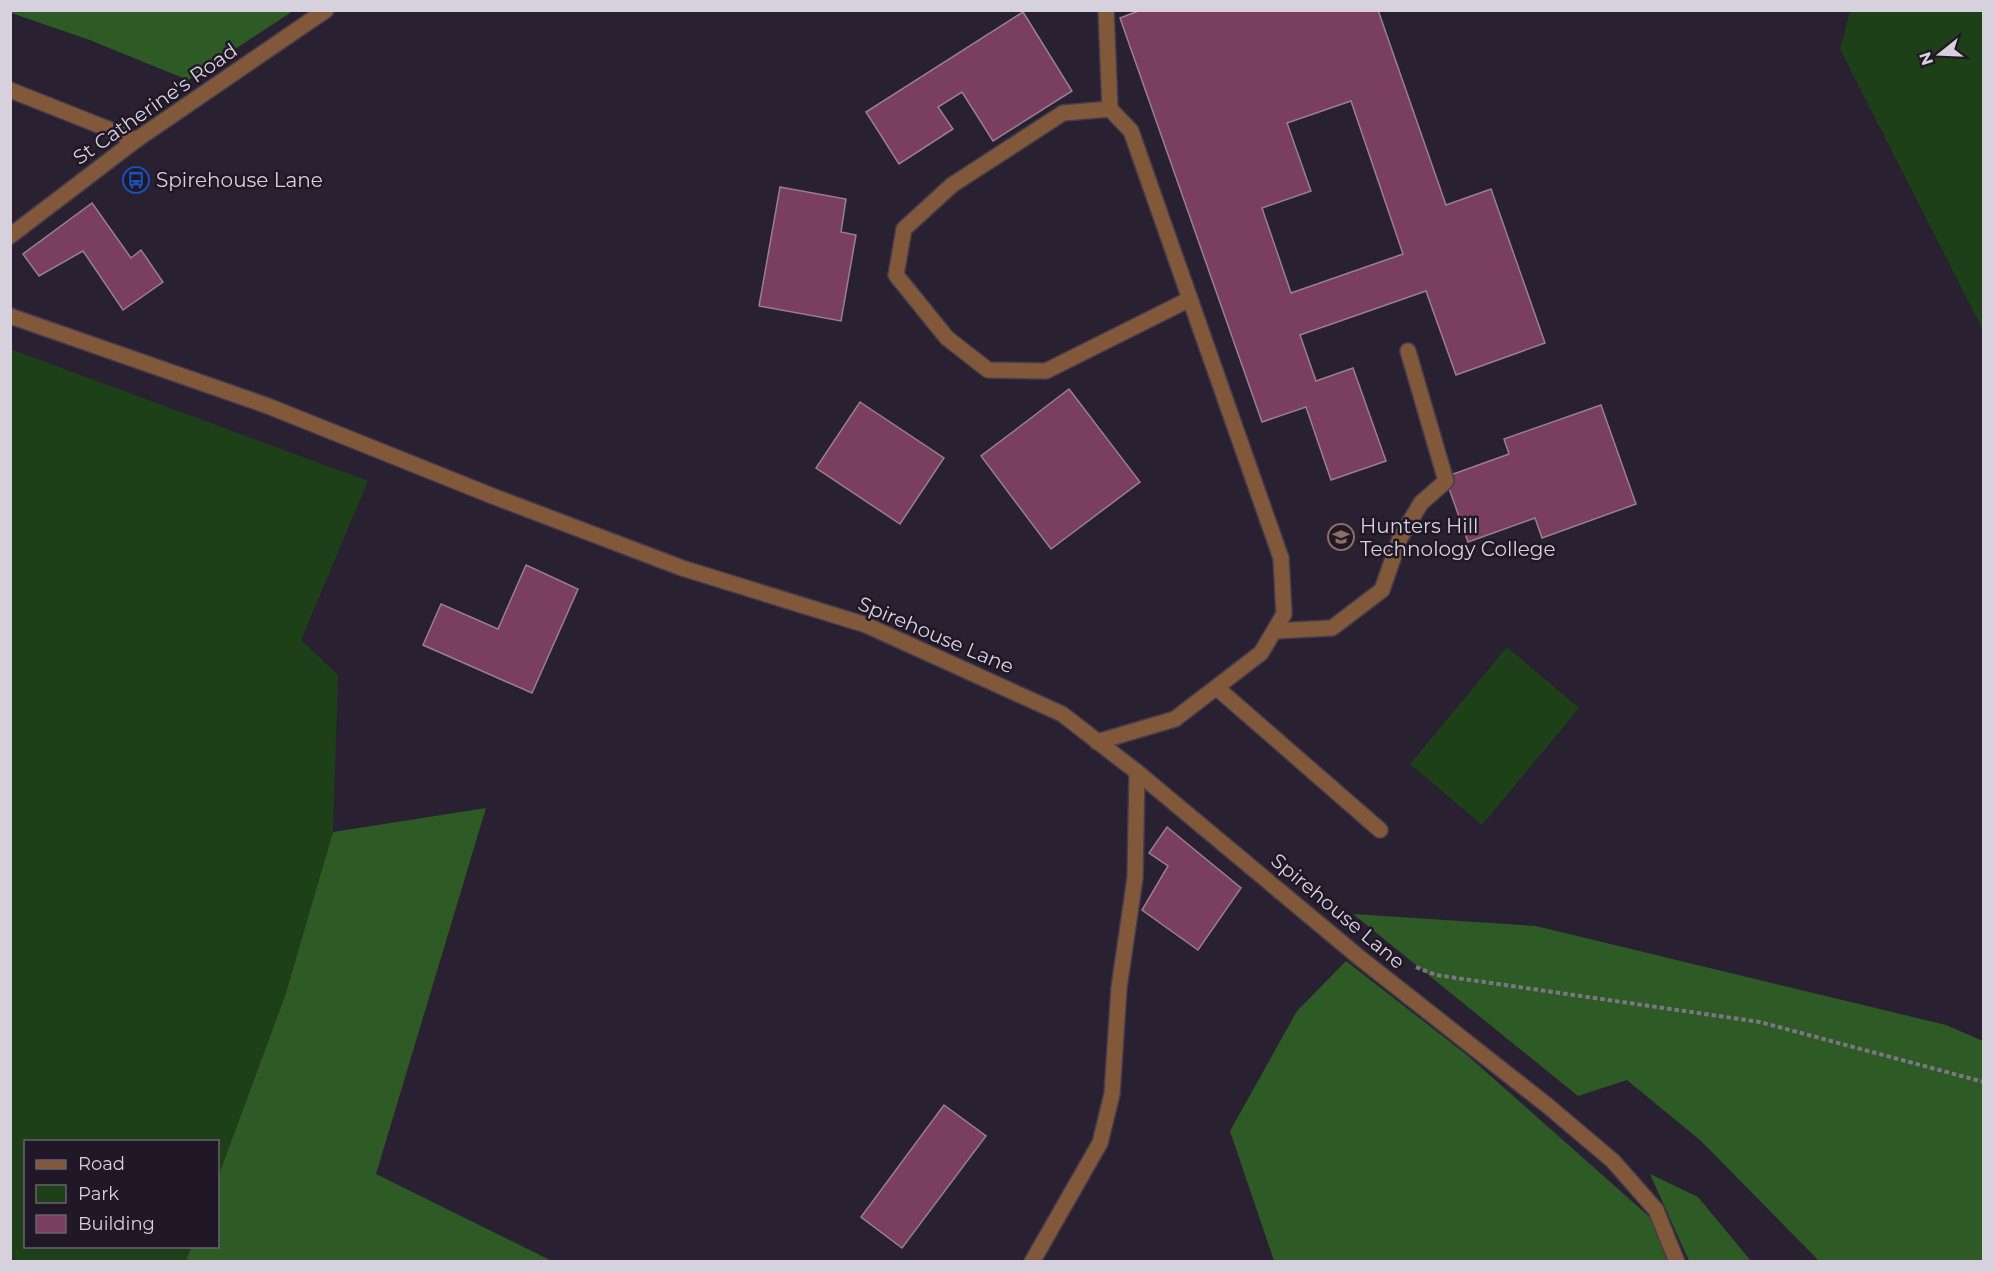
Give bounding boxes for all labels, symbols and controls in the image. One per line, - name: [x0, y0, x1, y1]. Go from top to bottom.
- north arrow: [1910, 24, 1970, 84]
- street label: St Catherine's Road: [68, 38, 242, 170]
- text: N: [1915, 49, 1937, 68]
- bus stop icon: Spirehouse Lane: [121, 165, 151, 195]
- place label: Spirehouse Lane: [156, 168, 323, 192]
- place label: Hunters Hill Technology College: [1360, 514, 1556, 561]
- school or university icon: Hunters Hill Technology College: [1326, 522, 1356, 552]
- street label: Spirehouse Lane: [855, 591, 1017, 679]
- street label: Spirehouse Lane: [1266, 848, 1410, 974]
- legend: [24, 1140, 219, 1248]
- text: Road: [78, 1153, 125, 1175]
- text: Park: [78, 1183, 119, 1205]
- text: Building: [78, 1213, 155, 1235]

